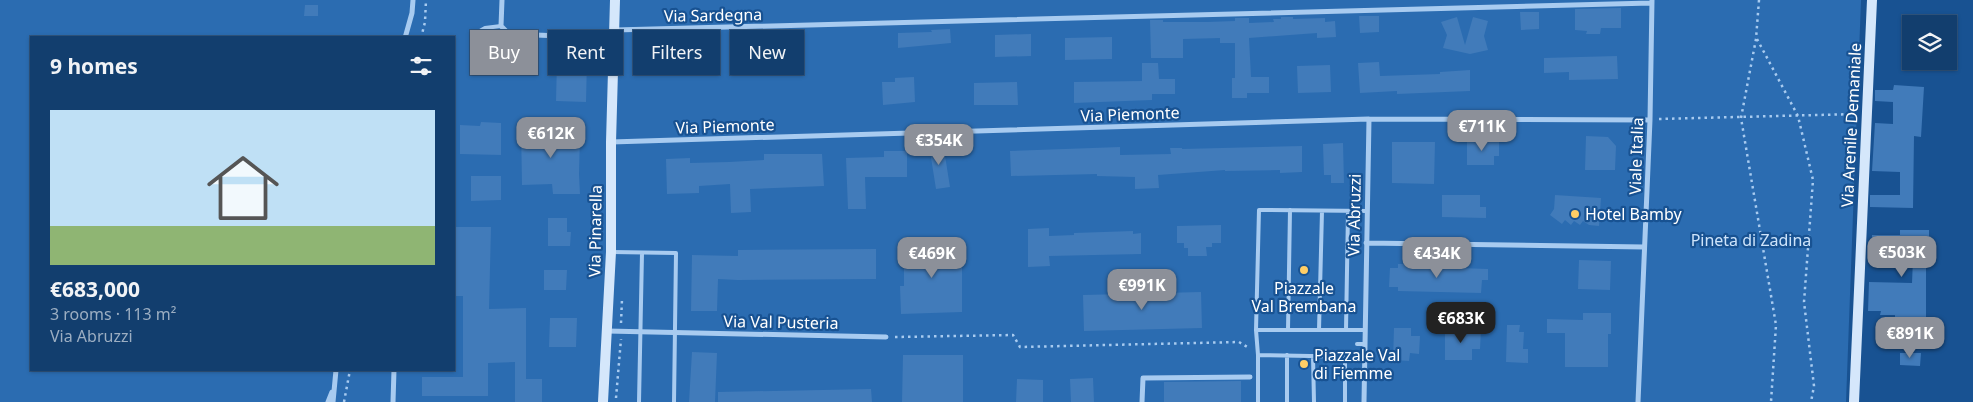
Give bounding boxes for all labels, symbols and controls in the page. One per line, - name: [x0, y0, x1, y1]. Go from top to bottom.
- street label: Via Sardegna: [664, 3, 762, 27]
- map controls: [1902, 15, 1957, 70]
- button: layers: [1902, 15, 1957, 70]
- chip: Buy: [470, 30, 538, 75]
- chip: Rent: [548, 30, 623, 75]
- chip: Filters: [633, 30, 720, 75]
- chip: New: [730, 30, 804, 75]
- street label: Via Arenile Demaniale: [1836, 42, 1866, 208]
- text: 9 homes: [50, 52, 138, 80]
- icon: filters: [407, 52, 435, 80]
- street label: Via Piemonte: [1080, 101, 1180, 127]
- pin: €711K: [1447, 110, 1517, 152]
- street label: Via Piemonte: [675, 113, 775, 139]
- text: €711K: [1458, 115, 1506, 137]
- pin: €612K: [516, 116, 586, 159]
- street label: Viale Italia: [1624, 117, 1648, 195]
- text: €612K: [527, 122, 575, 144]
- pin: €354K: [904, 124, 974, 166]
- text: €354K: [915, 129, 963, 151]
- icon: home: [198, 143, 288, 233]
- street label: Via Abruzzi: [1342, 174, 1366, 256]
- street label: Via Pinarella: [583, 185, 607, 277]
- place label: Hotel Bamby: [1585, 203, 1682, 225]
- marker: Hotel Bamby: [1569, 208, 1581, 220]
- park label: Pineta di Zadina: [1691, 229, 1811, 251]
- pin: €469K: [897, 236, 967, 279]
- pin: €434K: [1402, 236, 1472, 279]
- pin: €503K: [1867, 236, 1937, 278]
- text: €503K: [1878, 241, 1926, 263]
- text: €469K: [908, 242, 956, 264]
- text: €434K: [1413, 242, 1461, 264]
- marker: Piazzale Val Brembana: [1298, 264, 1310, 276]
- pin: €991K: [1107, 268, 1177, 311]
- text: €991K: [1118, 274, 1166, 296]
- text: €683,000: [50, 275, 140, 303]
- place label: Piazzale Val Brembana: [1252, 277, 1356, 317]
- pin: €683K: [1426, 302, 1496, 344]
- text: 3 rooms · 113 m²: [50, 303, 176, 325]
- text: €683K: [1437, 307, 1485, 329]
- street label: Via Val Pusteria: [723, 310, 839, 334]
- pin: €891K: [1875, 316, 1945, 359]
- text: €891K: [1886, 322, 1934, 344]
- text: Via Abruzzi: [50, 325, 133, 347]
- place label: Piazzale Val di Fiemme: [1314, 344, 1401, 384]
- marker: Piazzale Val di Fiemme: [1298, 358, 1310, 370]

